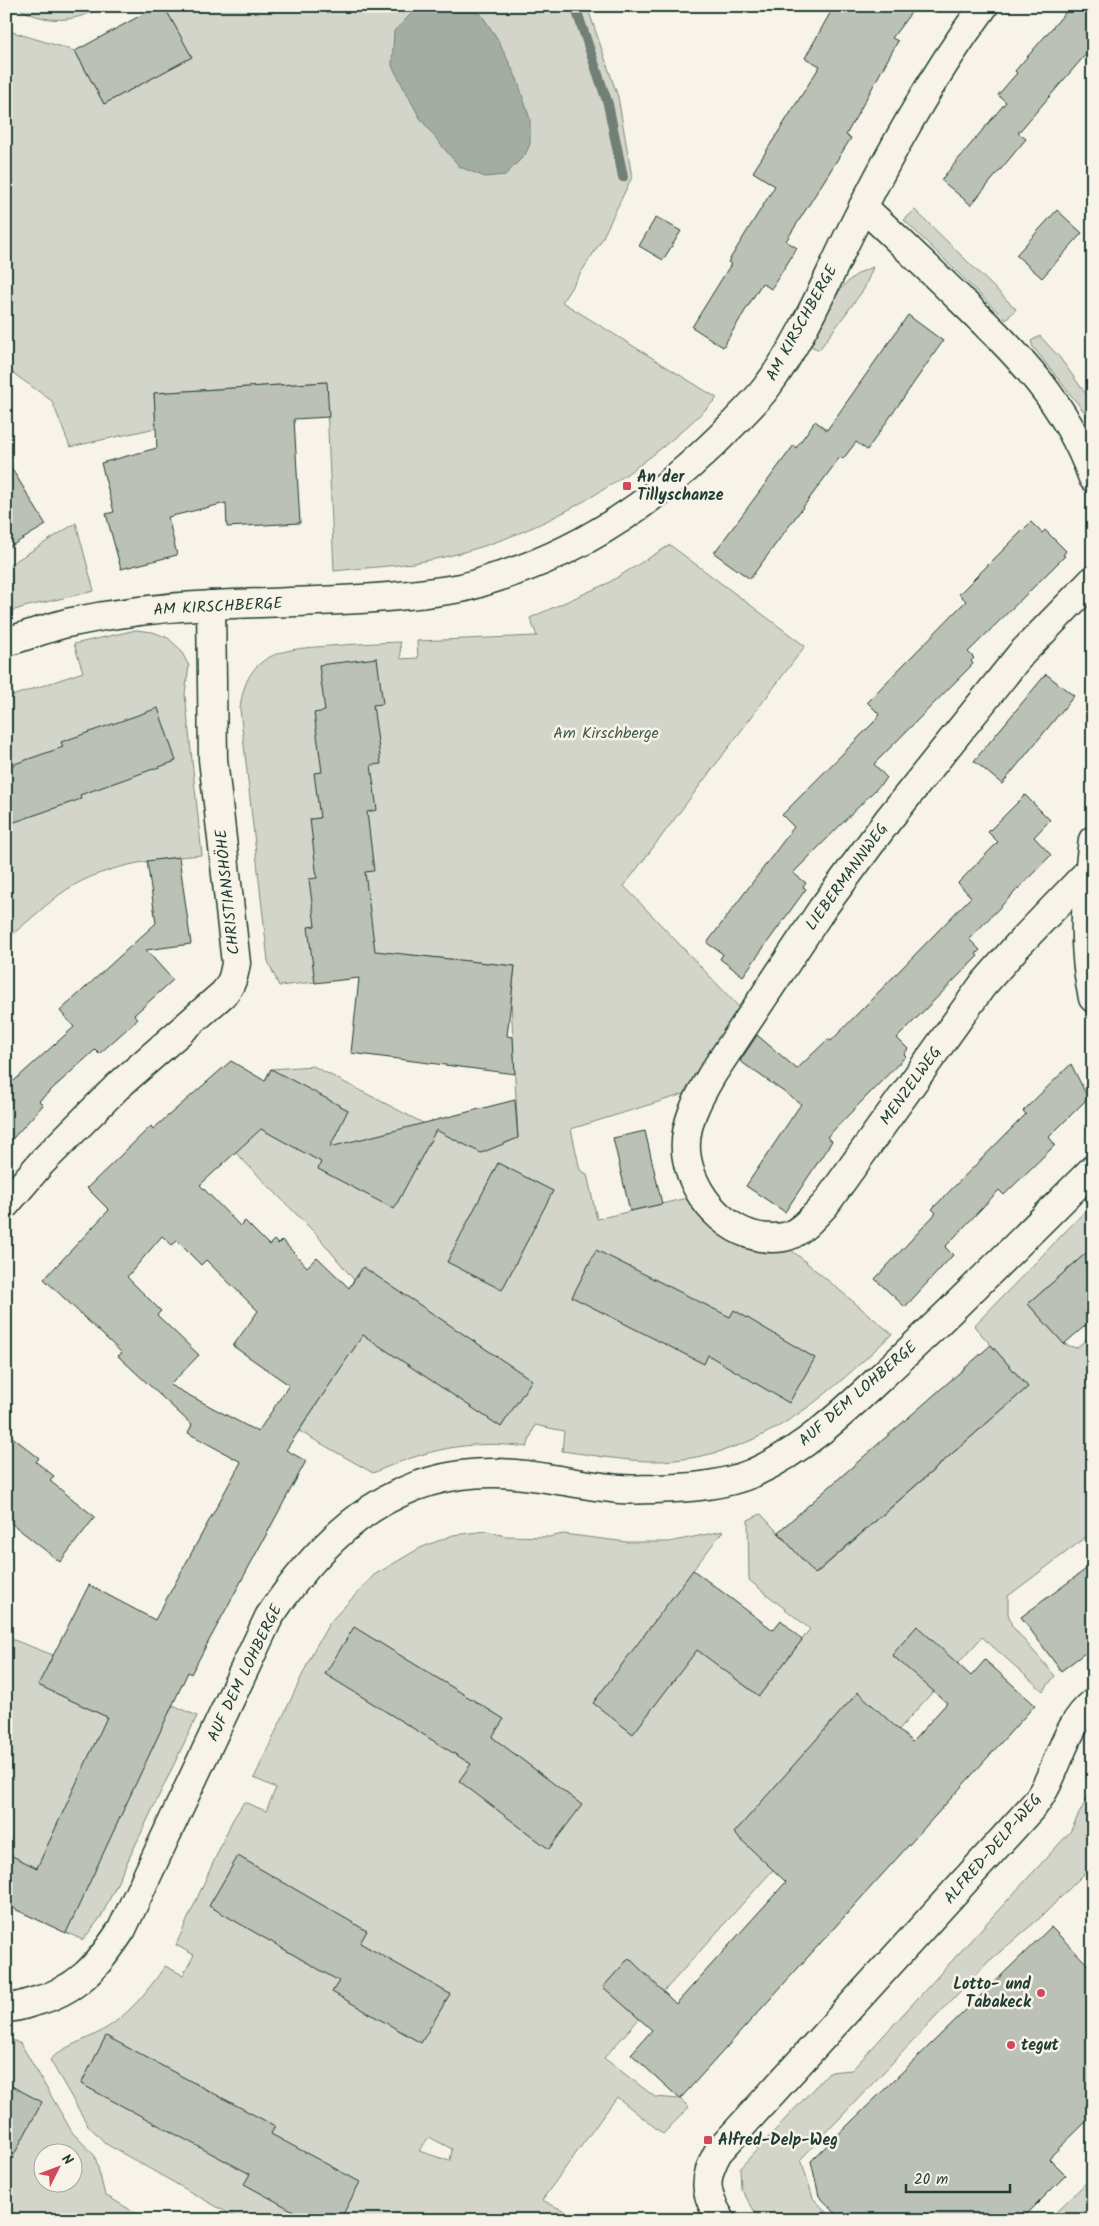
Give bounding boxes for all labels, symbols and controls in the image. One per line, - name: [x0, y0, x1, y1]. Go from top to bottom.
- street label: AM KIRSCHBERGE: [760, 260, 845, 386]
- place label: An der Tillyschanze: [637, 465, 724, 508]
- marker: An der Tillyschanze: [621, 480, 633, 492]
- street label: AM KIRSCHBERGE: [153, 591, 284, 623]
- park label: Am Kirschberge: [553, 721, 659, 746]
- street label: LIEBERMANNWEG: [799, 818, 895, 936]
- street label: CHRISTIANSHÖHE: [209, 827, 247, 956]
- street label: MENZELWEG: [874, 1041, 948, 1131]
- street label: AUF DEM LOHBERGE: [793, 1335, 923, 1453]
- street label: AUF DEM LOHBERGE: [201, 1599, 289, 1746]
- street label: ALFRED-DELP-WEG: [938, 1788, 1048, 1910]
- place label: Lotto- und Tabakeck: [953, 1972, 1032, 2015]
- marker: Lotto- und Tabakeck: [1035, 1987, 1047, 1999]
- place label: tegut: [1021, 2033, 1059, 2058]
- marker: tegut: [1005, 2039, 1017, 2051]
- place label: Alfred-Delp-Weg: [718, 2128, 838, 2153]
- marker: Alfred-Delp-Weg: [702, 2134, 714, 2146]
- north arrow: [32, 2144, 82, 2194]
- text: N: [56, 2149, 78, 2171]
- scale bar: [906, 2161, 1010, 2193]
- text: 20 m: [914, 2168, 948, 2192]

